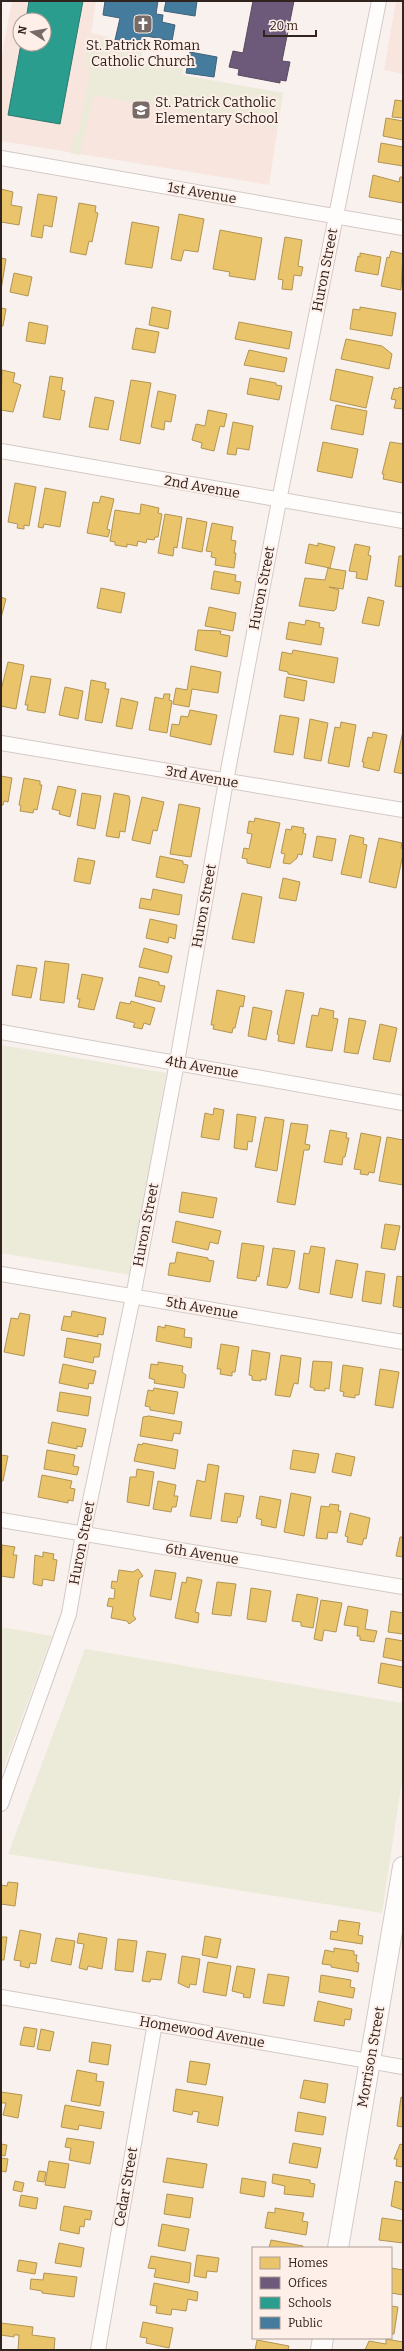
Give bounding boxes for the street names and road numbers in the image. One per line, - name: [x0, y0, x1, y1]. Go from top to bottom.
- street label: 1st Avenue: [166, 179, 238, 207]
- street label: Huron Street: [309, 227, 341, 313]
- street label: 2nd Avenue: [163, 472, 241, 502]
- street label: Huron Street: [246, 545, 278, 631]
- street label: 3rd Avenue: [164, 762, 240, 792]
- street label: Huron Street: [188, 863, 220, 949]
- street label: 4th Avenue: [164, 1052, 240, 1082]
- street label: Huron Street: [130, 1182, 162, 1268]
- street label: 5th Avenue: [165, 1293, 239, 1323]
- street label: Huron Street: [66, 1500, 98, 1586]
- street label: 6th Avenue: [164, 1540, 240, 1568]
- street label: Morrison Street: [354, 2005, 388, 2109]
- street label: Homewood Avenue: [138, 2013, 266, 2051]
- street label: Cedar Street: [111, 2146, 141, 2228]

